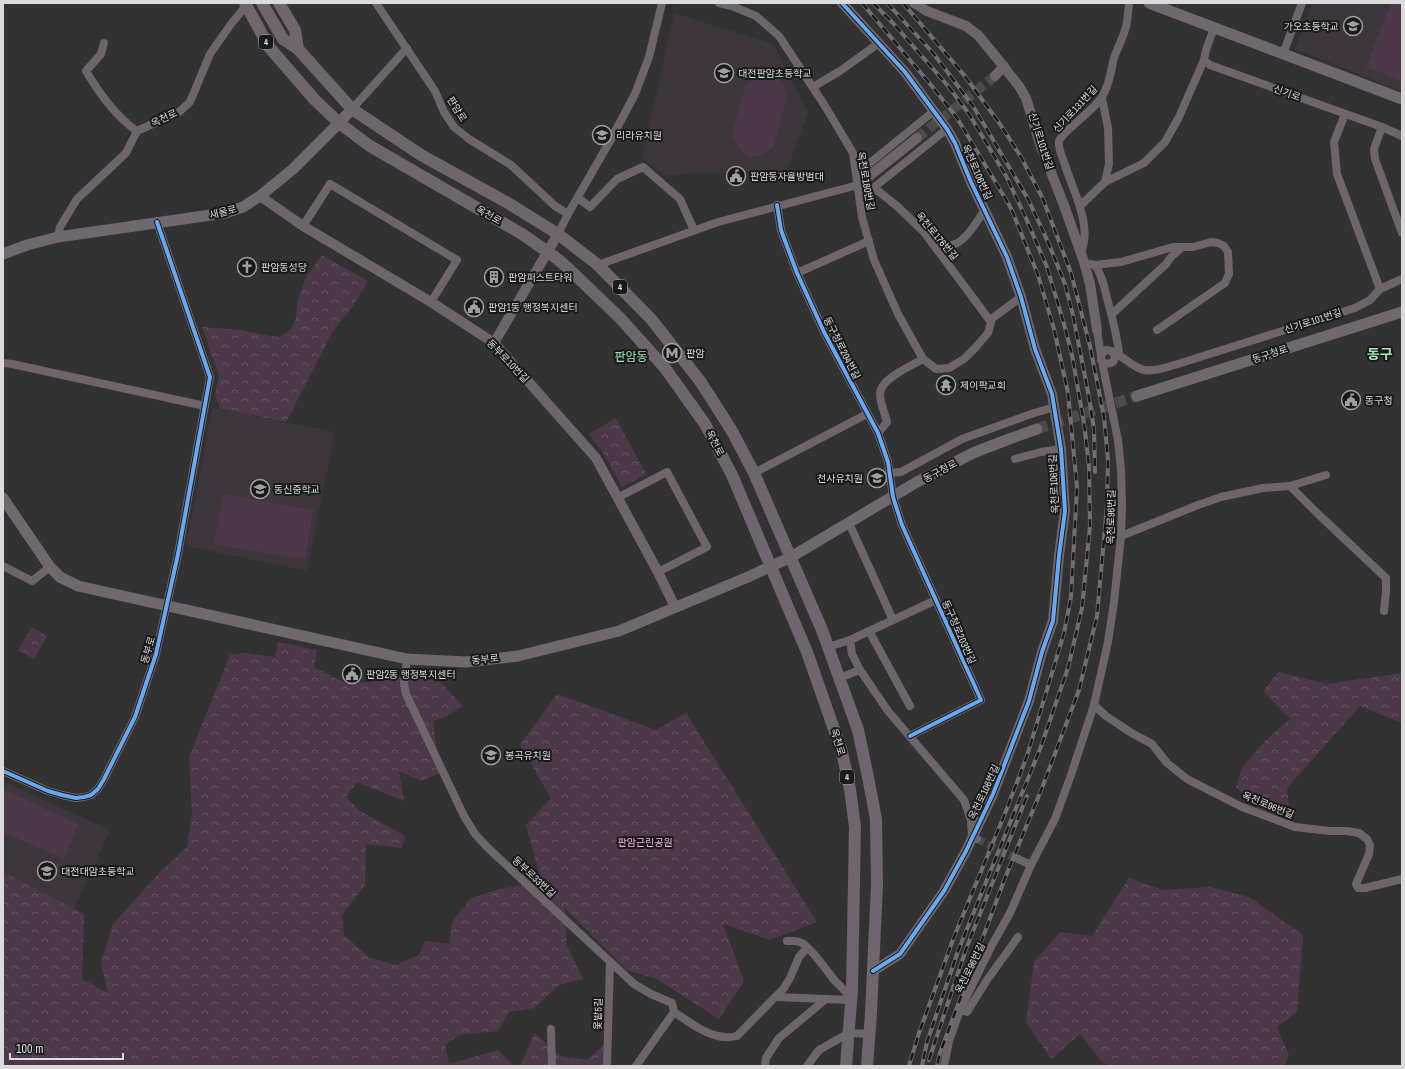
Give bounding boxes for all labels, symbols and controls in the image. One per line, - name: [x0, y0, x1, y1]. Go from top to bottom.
- school or university icon: 가오초등학교: [1342, 15, 1364, 37]
- place label: 가오초등학교: [1284, 20, 1339, 33]
- road number: 4: [259, 35, 273, 49]
- school or university icon: 대전판암초등학교: [713, 62, 735, 84]
- place label: 대전판암초등학교: [738, 67, 812, 80]
- street label: 신기로: [1272, 82, 1302, 104]
- street label: 신기로131번길: [1050, 83, 1100, 135]
- street label: 판암로: [444, 94, 470, 124]
- street label: 옥천로: [149, 106, 179, 130]
- street label: 신기로101번길: [1026, 111, 1056, 171]
- school or university icon: 리라유치원: [591, 124, 613, 146]
- place label: 리라유치원: [616, 129, 662, 142]
- street label: 옥천로106번길: [959, 142, 995, 202]
- street label: 옥천로180번길: [854, 150, 878, 212]
- public building icon: 판암동자율방범대: [725, 165, 747, 187]
- place label: 판암동자율방범대: [750, 170, 824, 183]
- street label: 새울로: [208, 202, 238, 222]
- street label: 옥천로: [474, 202, 504, 228]
- street label: 옥천로176번길: [913, 209, 961, 263]
- church icon: 판암동성당: [236, 256, 258, 278]
- place label: 판암동성당: [261, 261, 307, 274]
- building icon: 판암퍼스트타워: [483, 266, 505, 288]
- place label: 판암퍼스트타워: [508, 271, 572, 284]
- road number: 4: [613, 280, 627, 294]
- public building icon: 판암1동 행정복지센터: [463, 296, 485, 318]
- place label: 판암1동 행정복지센터: [488, 301, 578, 314]
- street label: 신기로101번길: [1283, 306, 1343, 336]
- street label: 동구청로204번길: [821, 314, 863, 382]
- street label: 동부로10번길: [484, 337, 532, 385]
- metro station icon: 판암: [661, 342, 683, 364]
- street label: 동구청로: [1250, 342, 1290, 366]
- district label: 동구: [1367, 345, 1393, 363]
- place label: 판암: [686, 347, 705, 360]
- district label: 판암동: [614, 349, 648, 365]
- temple icon: 제이팍교회: [935, 374, 957, 396]
- place label: 제이팍교회: [960, 379, 1006, 392]
- public building icon: 동구청: [1340, 389, 1362, 411]
- place label: 동구청: [1365, 394, 1393, 407]
- street label: 옥천로: [703, 428, 727, 458]
- street label: 옥천로106번길: [1046, 454, 1062, 514]
- street label: 동구청로: [921, 457, 959, 485]
- school or university icon: 천사유치원: [866, 467, 888, 489]
- place label: 천사유치원: [817, 472, 863, 485]
- school or university icon: 동신중학교: [249, 478, 271, 500]
- place label: 동신중학교: [274, 483, 320, 496]
- street label: 옥천로96번길: [1104, 489, 1118, 545]
- street label: 동구청로203번길: [939, 598, 979, 666]
- street label: 동부로: [138, 635, 158, 665]
- street label: 동부로: [471, 651, 499, 667]
- public building icon: 판암2동 행정복지센터: [341, 663, 363, 685]
- place label: 판암2동 행정복지센터: [366, 668, 456, 681]
- street label: 옥천로: [828, 727, 848, 757]
- school or university icon: 봉곡유치원: [480, 744, 502, 766]
- place label: 봉곡유치원: [505, 749, 551, 762]
- street label: 옥천로106번길: [965, 762, 1003, 822]
- road number: 4: [840, 770, 854, 784]
- street label: 옥천로96번길: [1240, 789, 1296, 821]
- park label: 판암근린공원: [617, 836, 673, 849]
- street label: 동부로33번길: [509, 853, 559, 901]
- school or university icon: 대전대암초등학교: [36, 860, 58, 882]
- place label: 대전대암초등학교: [61, 865, 135, 878]
- street label: 옥천로96번길: [952, 940, 988, 996]
- street label: 옻밭5길: [591, 998, 605, 1030]
- scale bar: [10, 1035, 123, 1061]
- text: 100 m: [16, 1041, 43, 1057]

